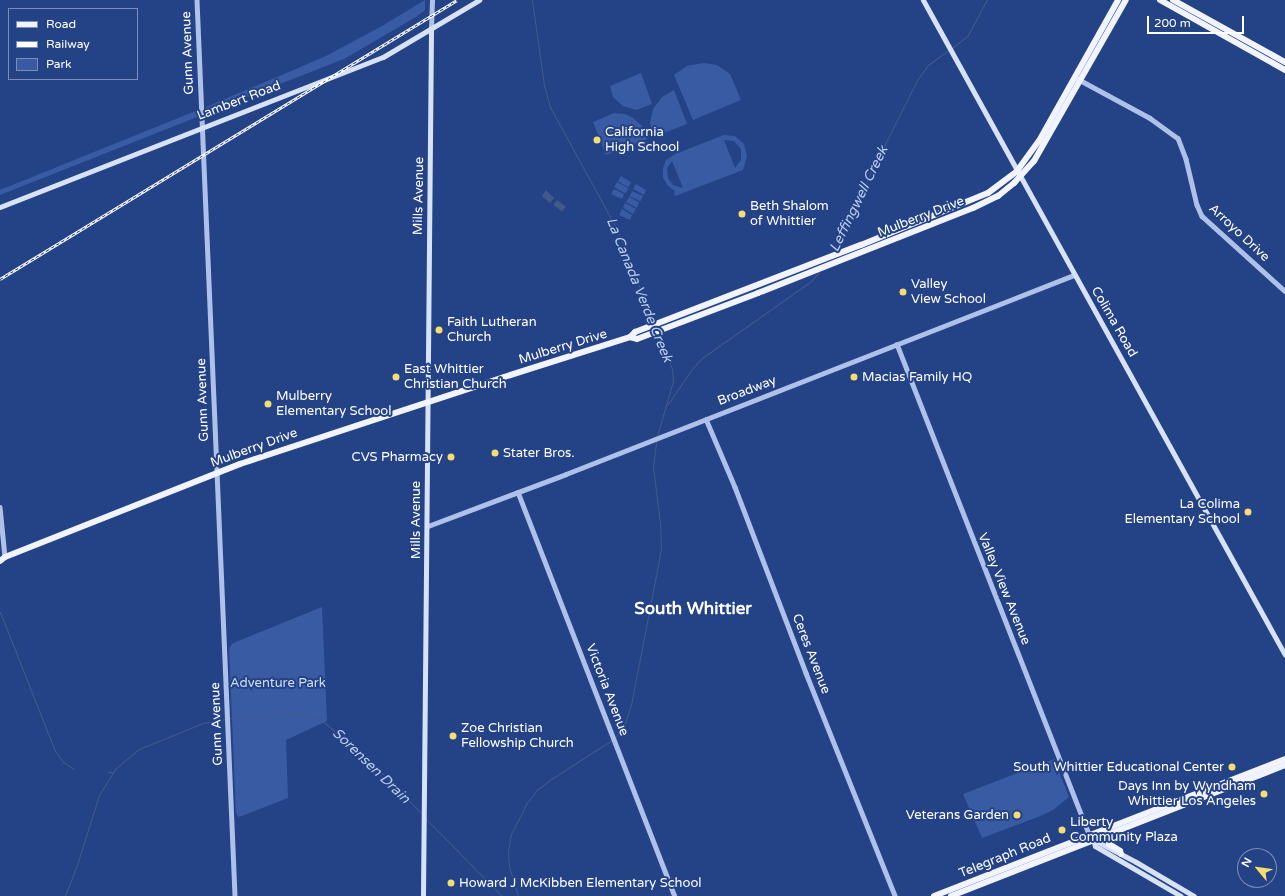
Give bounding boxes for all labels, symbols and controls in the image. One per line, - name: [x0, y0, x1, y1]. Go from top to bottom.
- legend: [8, 8, 138, 80]
- scale bar: [1149, 8, 1246, 34]
- street label: Gunn Avenue: [179, 11, 197, 95]
- text: 200 m: [1154, 16, 1191, 30]
- text: Road: [46, 17, 76, 31]
- text: Railway: [46, 37, 90, 51]
- text: Park: [46, 57, 72, 71]
- street label: Lambert Road: [195, 78, 283, 124]
- place label: California High School: [605, 125, 679, 156]
- marker: California High School: [592, 135, 602, 145]
- water label: Leffingwell Creek: [826, 143, 892, 255]
- street label: Mills Avenue: [411, 157, 427, 235]
- street label: Mulberry Drive: [876, 193, 966, 241]
- place label: Beth Shalom of Whittier: [750, 199, 829, 230]
- street label: Arroyo Drive: [1205, 201, 1273, 265]
- marker: Beth Shalom of Whittier: [737, 209, 747, 219]
- water label: La Canada Verde Creek: [602, 215, 676, 365]
- place label: Valley View School: [911, 277, 986, 308]
- street label: Colima Road: [1088, 284, 1140, 360]
- marker: Valley View School: [898, 287, 908, 297]
- place label: Faith Lutheran Church: [447, 315, 537, 346]
- marker: Faith Lutheran Church: [434, 325, 444, 335]
- street label: Mulberry Drive: [517, 326, 609, 368]
- street label: Gunn Avenue: [194, 358, 212, 442]
- place label: East Whittier Christian Church: [404, 362, 507, 393]
- place label: Macias Family HQ: [862, 369, 972, 385]
- marker: East Whittier Christian Church: [391, 372, 401, 382]
- marker: Macias Family HQ: [849, 372, 859, 382]
- street label: Broadway: [715, 373, 779, 409]
- place label: Mulberry Elementary School: [276, 389, 391, 420]
- marker: Mulberry Elementary School: [263, 399, 273, 409]
- street label: Mulberry Drive: [208, 425, 300, 471]
- place label: Stater Bros.: [503, 445, 575, 461]
- marker: Stater Bros.: [490, 448, 500, 458]
- place label: CVS Pharmacy: [352, 449, 443, 465]
- marker: CVS Pharmacy: [446, 452, 456, 462]
- street label: Mills Avenue: [408, 481, 424, 559]
- place label: La Colima Elementary School: [1125, 497, 1240, 528]
- marker: La Colima Elementary School: [1243, 507, 1253, 517]
- street label: Valley View Avenue: [974, 531, 1034, 647]
- district label: South Whittier: [634, 599, 752, 619]
- street label: Ceres Avenue: [789, 612, 833, 696]
- street label: Victoria Avenue: [582, 642, 632, 738]
- park label: Adventure Park: [230, 675, 326, 691]
- street label: Gunn Avenue: [208, 682, 226, 766]
- place label: Zoe Christian Fellowship Church: [461, 721, 574, 752]
- water label: Sorensen Drain: [329, 725, 413, 807]
- marker: Zoe Christian Fellowship Church: [448, 731, 458, 741]
- place label: South Whittier Educational Center: [1013, 759, 1224, 775]
- marker: South Whittier Educational Center: [1227, 762, 1237, 772]
- place label: Days Inn by Wyndham Whittier Los Angeles: [1118, 779, 1256, 810]
- marker: Days Inn by Wyndham Whittier Los Angeles: [1259, 789, 1269, 799]
- place label: Veterans Garden: [906, 807, 1009, 823]
- marker: Veterans Garden: [1012, 810, 1022, 820]
- place label: Liberty Community Plaza: [1070, 815, 1178, 846]
- marker: Liberty Community Plaza: [1057, 825, 1067, 835]
- street label: Telegraph Road: [957, 830, 1053, 882]
- north arrow: [1237, 848, 1277, 888]
- text: N: [1239, 855, 1255, 869]
- place label: Howard J McKibben Elementary School: [459, 875, 702, 891]
- marker: Howard J McKibben Elementary School: [446, 878, 456, 888]

